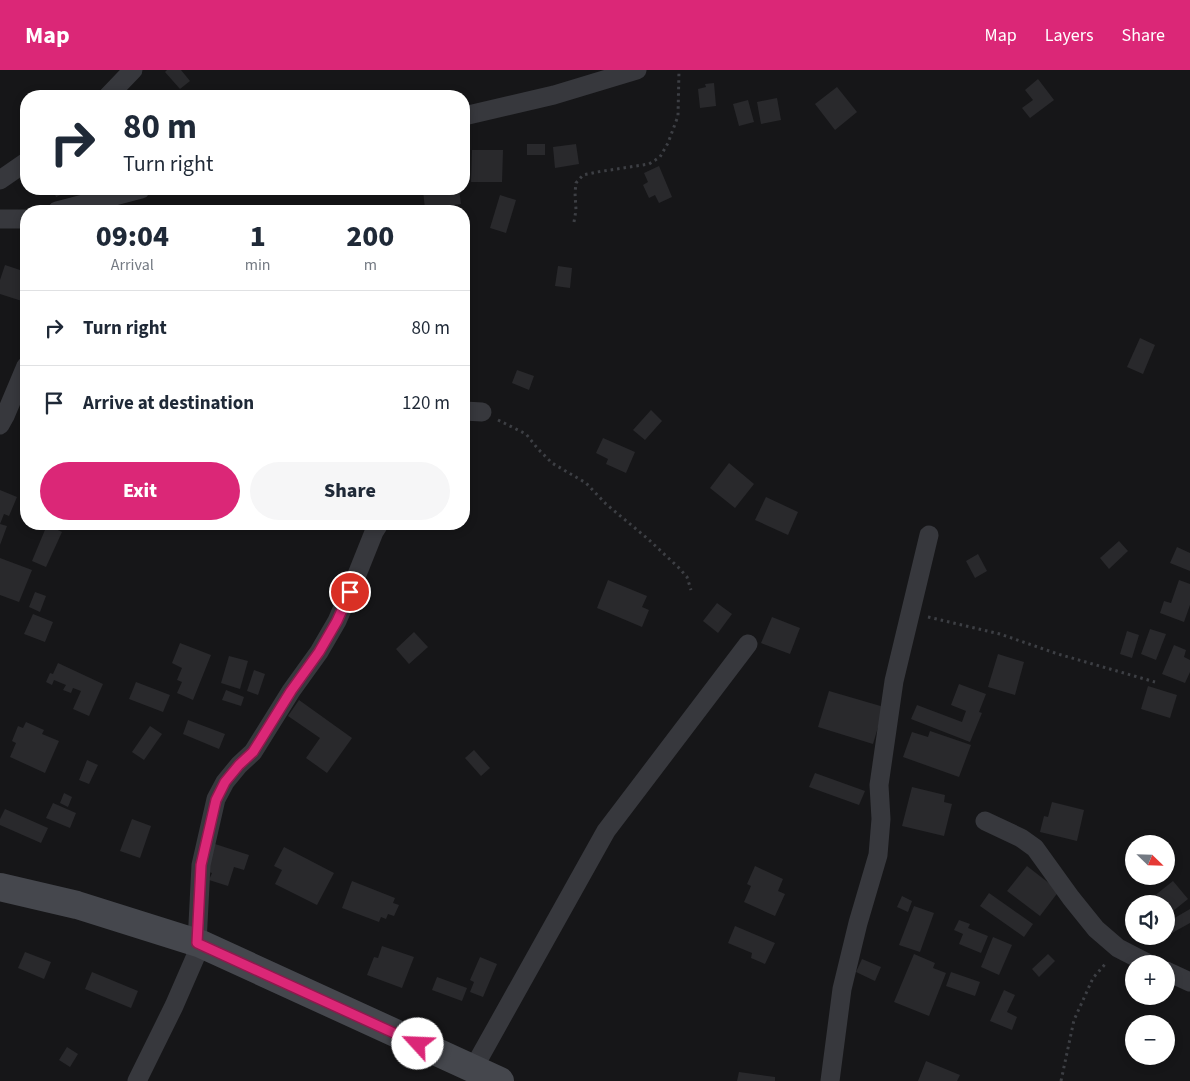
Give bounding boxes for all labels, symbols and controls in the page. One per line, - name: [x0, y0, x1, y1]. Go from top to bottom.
- text: Map: [25, 18, 70, 53]
- text: Map: [985, 23, 1017, 48]
- text: Layers: [1045, 23, 1094, 48]
- text: Share: [1122, 23, 1165, 48]
- text: 80 m: [123, 102, 197, 152]
- icon: right: [40, 110, 105, 175]
- text: Turn right: [123, 148, 213, 180]
- text: 09:04: [96, 215, 169, 258]
- text: 1: [250, 215, 266, 258]
- text: 200: [346, 215, 394, 258]
- text: Arrival: [111, 254, 154, 276]
- text: min: [245, 254, 271, 276]
- text: m: [364, 254, 377, 276]
- icon: right: [40, 314, 68, 342]
- text: Turn right: [83, 315, 167, 342]
- text: 80 m: [412, 315, 450, 342]
- icon: arrive: [40, 389, 68, 417]
- text: Arrive at destination: [83, 390, 254, 417]
- text: 120 m: [402, 390, 450, 417]
- button: Exit: [40, 462, 240, 520]
- button: Share: [250, 462, 450, 520]
- pin: [329, 571, 371, 613]
- icon: arrive: [336, 578, 364, 606]
- north arrow: [1125, 835, 1175, 885]
- map controls: [1125, 835, 1175, 1065]
- button: sound: [1125, 895, 1175, 945]
- button: +: [1125, 955, 1175, 1005]
- button: −: [1125, 1015, 1175, 1065]
- position arrow: [391, 1017, 443, 1069]

